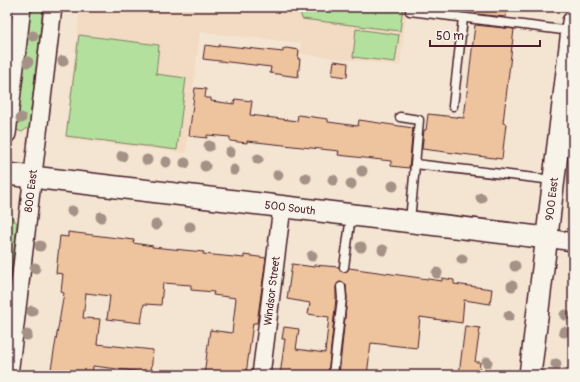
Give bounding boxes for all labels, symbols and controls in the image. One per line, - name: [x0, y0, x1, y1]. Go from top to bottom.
- scale bar: [430, 22, 540, 48]
- text: 50 m: [436, 29, 464, 44]
- street label: 800 East: [22, 168, 40, 213]
- street label: 900 East: [543, 176, 561, 221]
- street label: 500 South: [264, 198, 316, 218]
- street label: Windsor Street: [261, 255, 283, 326]

